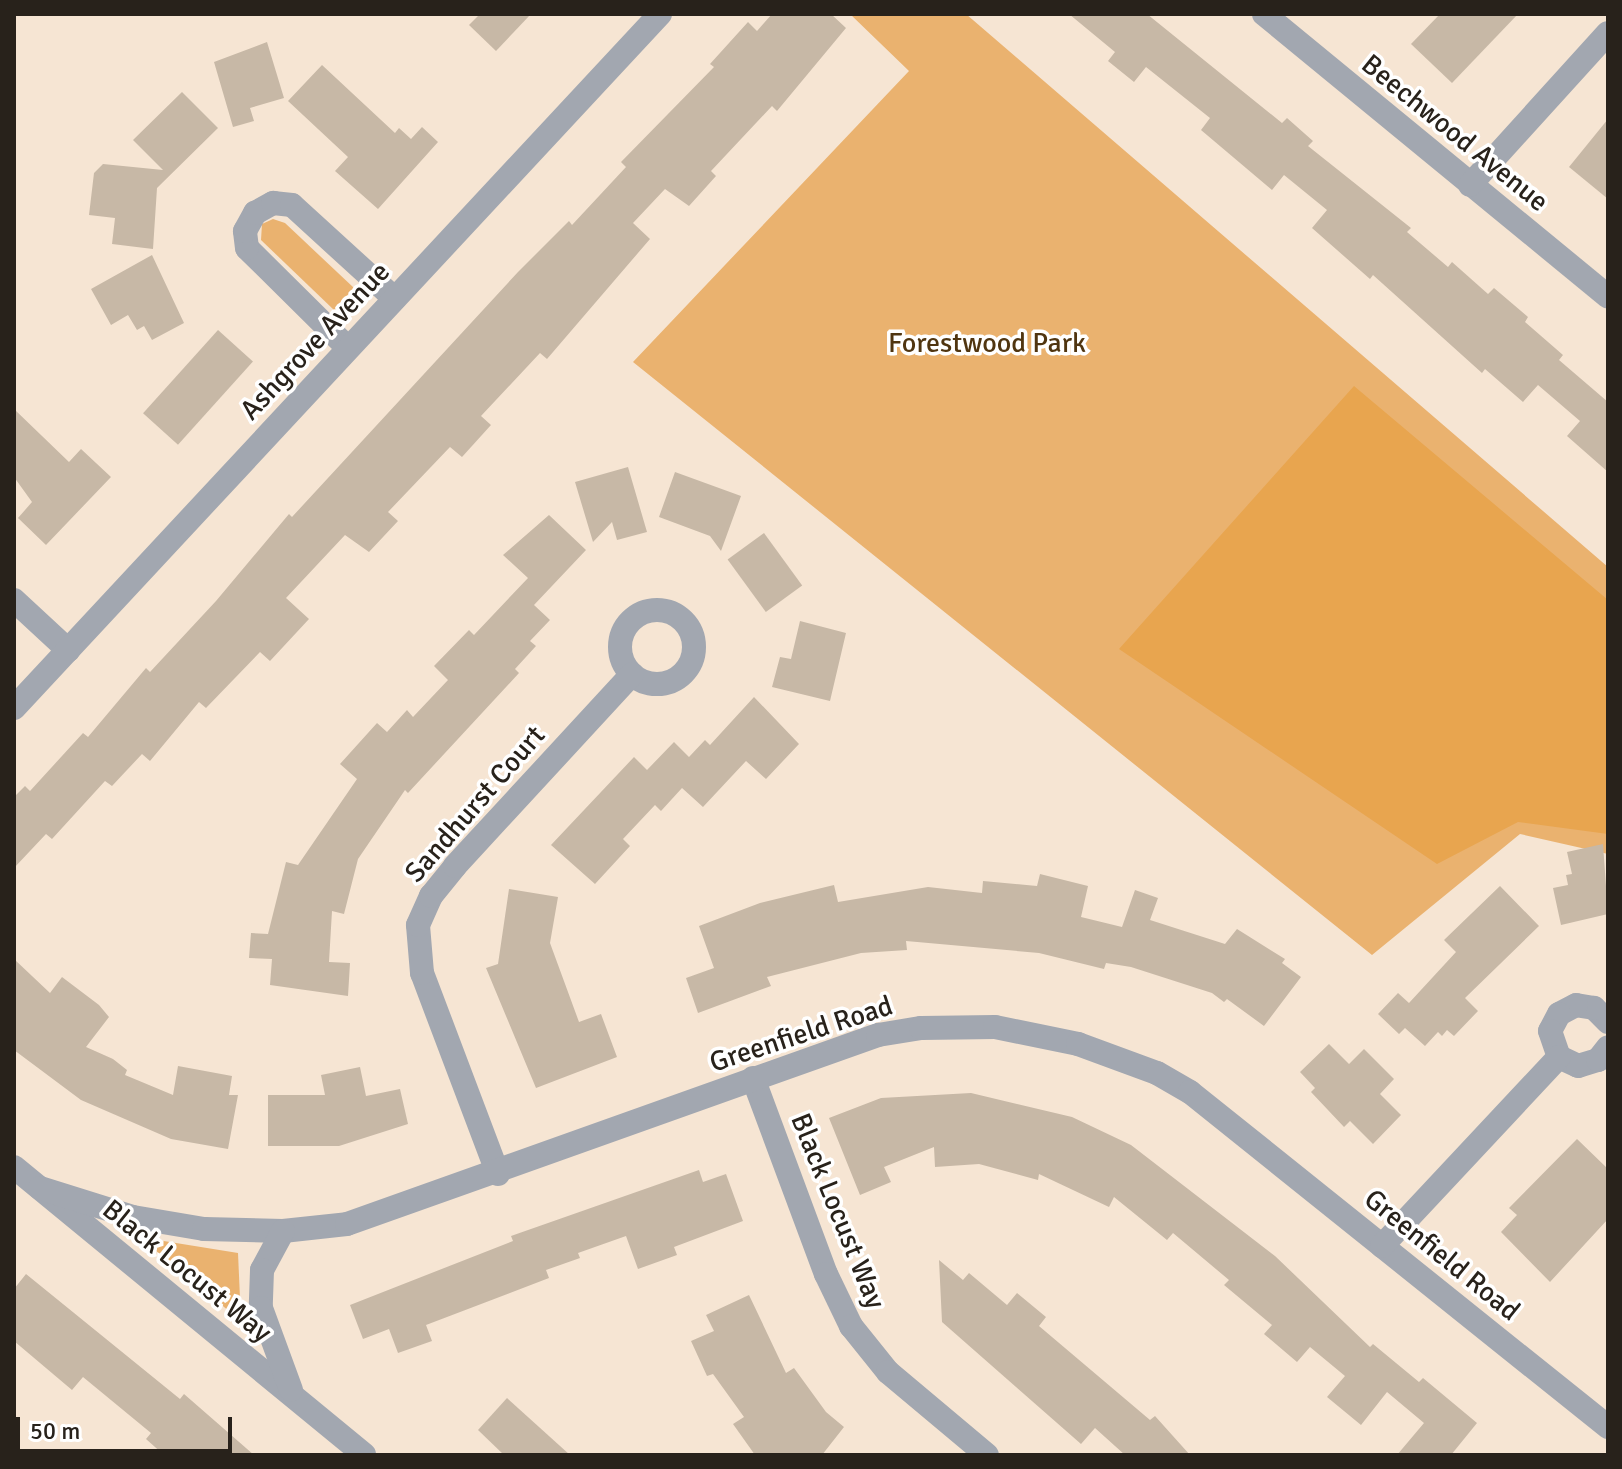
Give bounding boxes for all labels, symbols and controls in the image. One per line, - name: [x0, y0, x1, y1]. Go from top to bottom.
- street label: Beechwood Avenue: [1355, 47, 1555, 219]
- street label: Ashgrove Avenue: [233, 255, 397, 427]
- park label: Forestwood Park: [888, 326, 1086, 360]
- street label: Sandhurst Court: [398, 719, 552, 889]
- street label: Greenfield Road: [705, 989, 897, 1079]
- street label: Black Locust Way: [784, 1108, 892, 1314]
- street label: Greenfield Road: [1357, 1182, 1527, 1328]
- street label: Black Locust Way: [96, 1193, 278, 1349]
- scale bar: [20, 1401, 236, 1451]
- text: 50 m: [30, 1416, 80, 1446]

